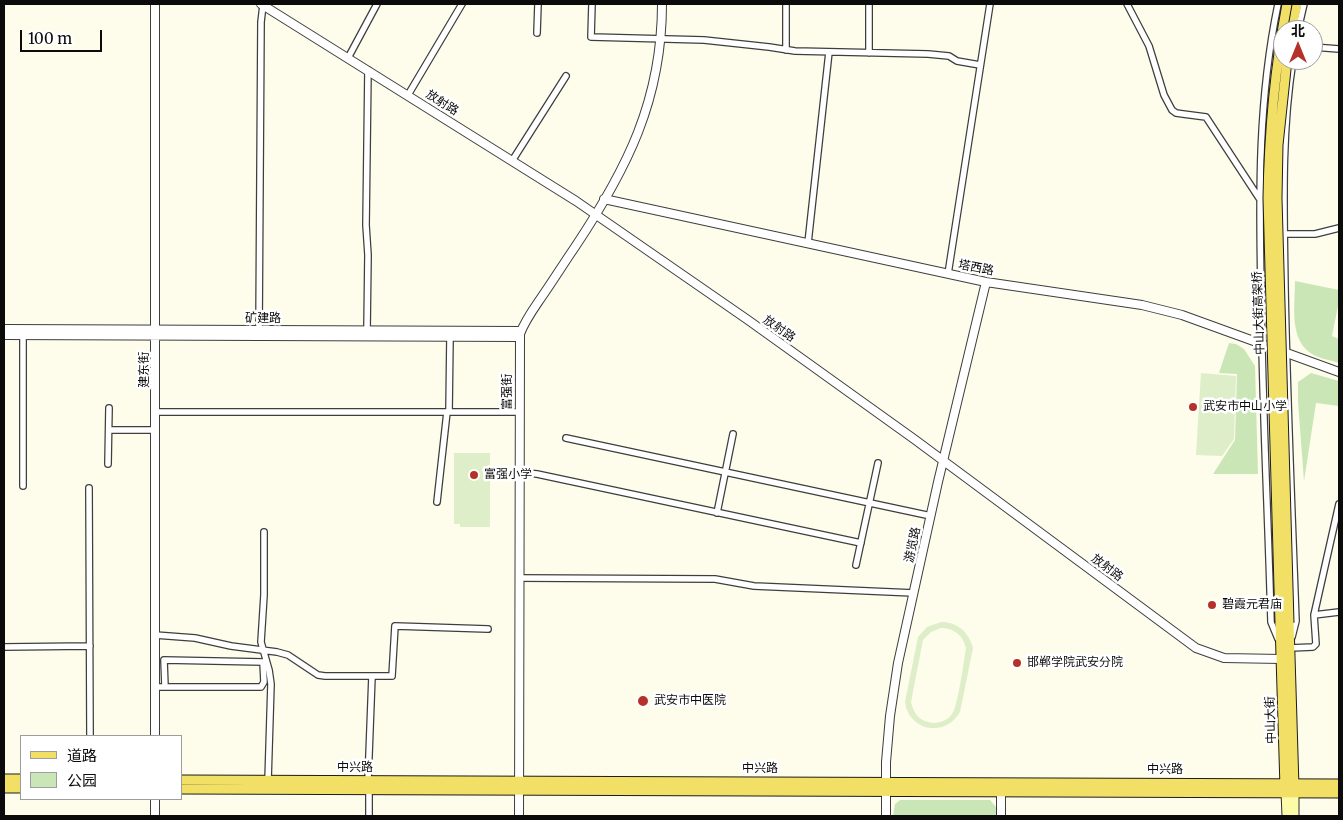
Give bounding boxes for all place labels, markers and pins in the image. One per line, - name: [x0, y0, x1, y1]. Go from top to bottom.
- place label: 武安市中山小学: [1203, 400, 1287, 414]
- marker: 武安市中山小学: [1187, 401, 1199, 413]
- place label: 富强小学: [484, 468, 532, 482]
- marker: 富强小学: [468, 469, 480, 481]
- place label: 碧霞元君庙: [1222, 598, 1282, 612]
- marker: 碧霞元君庙: [1206, 599, 1218, 611]
- place label: 邯郸学院武安分院: [1027, 656, 1123, 670]
- marker: 邯郸学院武安分院: [1011, 657, 1023, 669]
- marker: 武安市中医院: [636, 694, 650, 708]
- place label: 武安市中医院: [654, 694, 726, 708]

